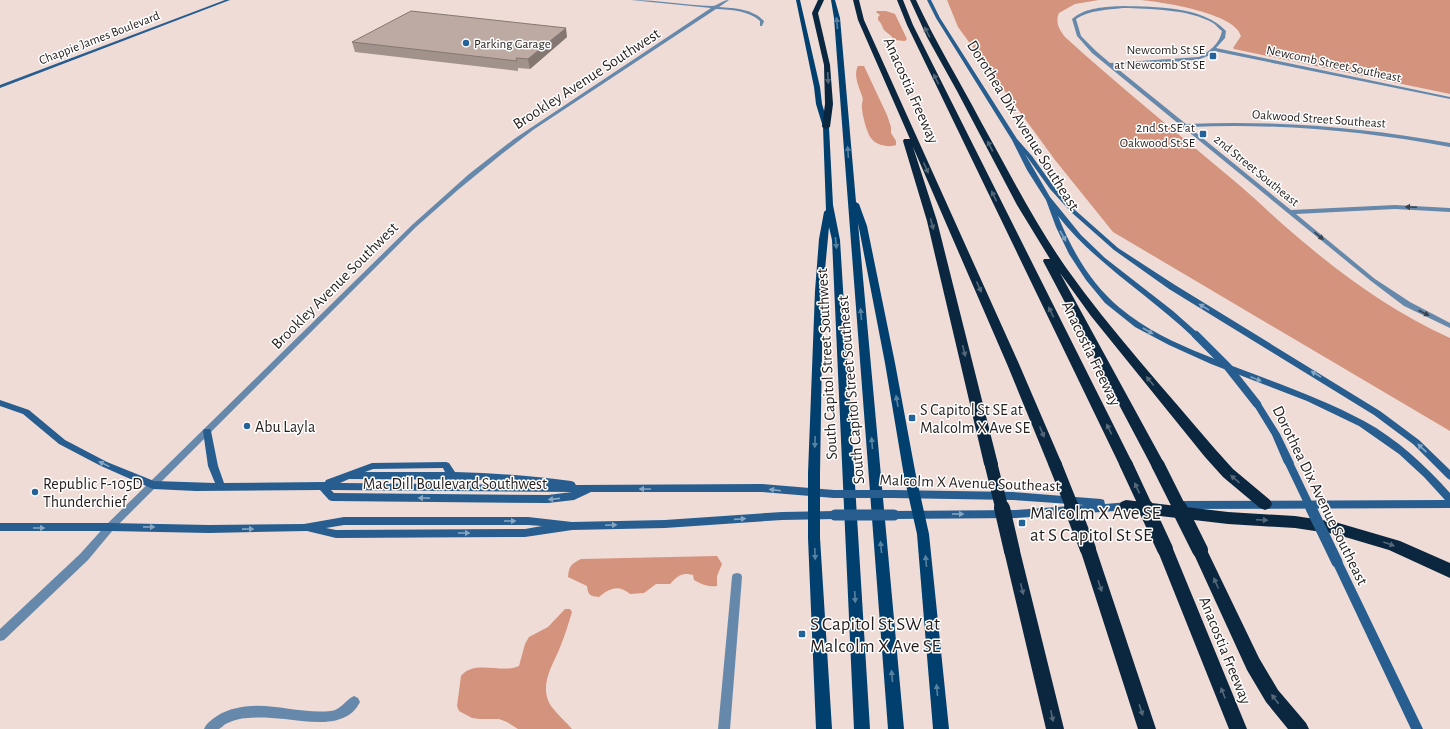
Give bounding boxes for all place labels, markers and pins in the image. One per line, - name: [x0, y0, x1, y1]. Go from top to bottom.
- marker: Parking Garage: [461, 38, 471, 48]
- place label: Parking Garage: [474, 38, 551, 51]
- place label: Newcomb St SE at Newcomb St SE: [1114, 44, 1205, 72]
- marker: Newcomb St SE at Newcomb St SE: [1208, 51, 1218, 61]
- place label: 2nd St SE at Oakwood St SE: [1120, 122, 1195, 150]
- marker: 2nd St SE at Oakwood St SE: [1198, 129, 1208, 139]
- place label: S Capitol St SE at Malcolm X Ave SE: [920, 402, 1030, 436]
- marker: S Capitol St SE at Malcolm X Ave SE: [907, 413, 917, 423]
- place label: Abu Layla: [255, 419, 315, 436]
- marker: Abu Layla: [242, 421, 252, 431]
- place label: Republic F-105D Thunderchief: [43, 476, 143, 510]
- marker: Republic F-105D Thunderchief: [30, 487, 40, 497]
- place label: Malcolm X Ave SE at S Capitol St SE: [1030, 504, 1161, 545]
- marker: Malcolm X Ave SE at S Capitol St SE: [1017, 518, 1027, 528]
- place label: S Capitol St SW at Malcolm X Ave SE: [810, 615, 941, 656]
- marker: S Capitol St SW at Malcolm X Ave SE: [797, 629, 807, 639]

